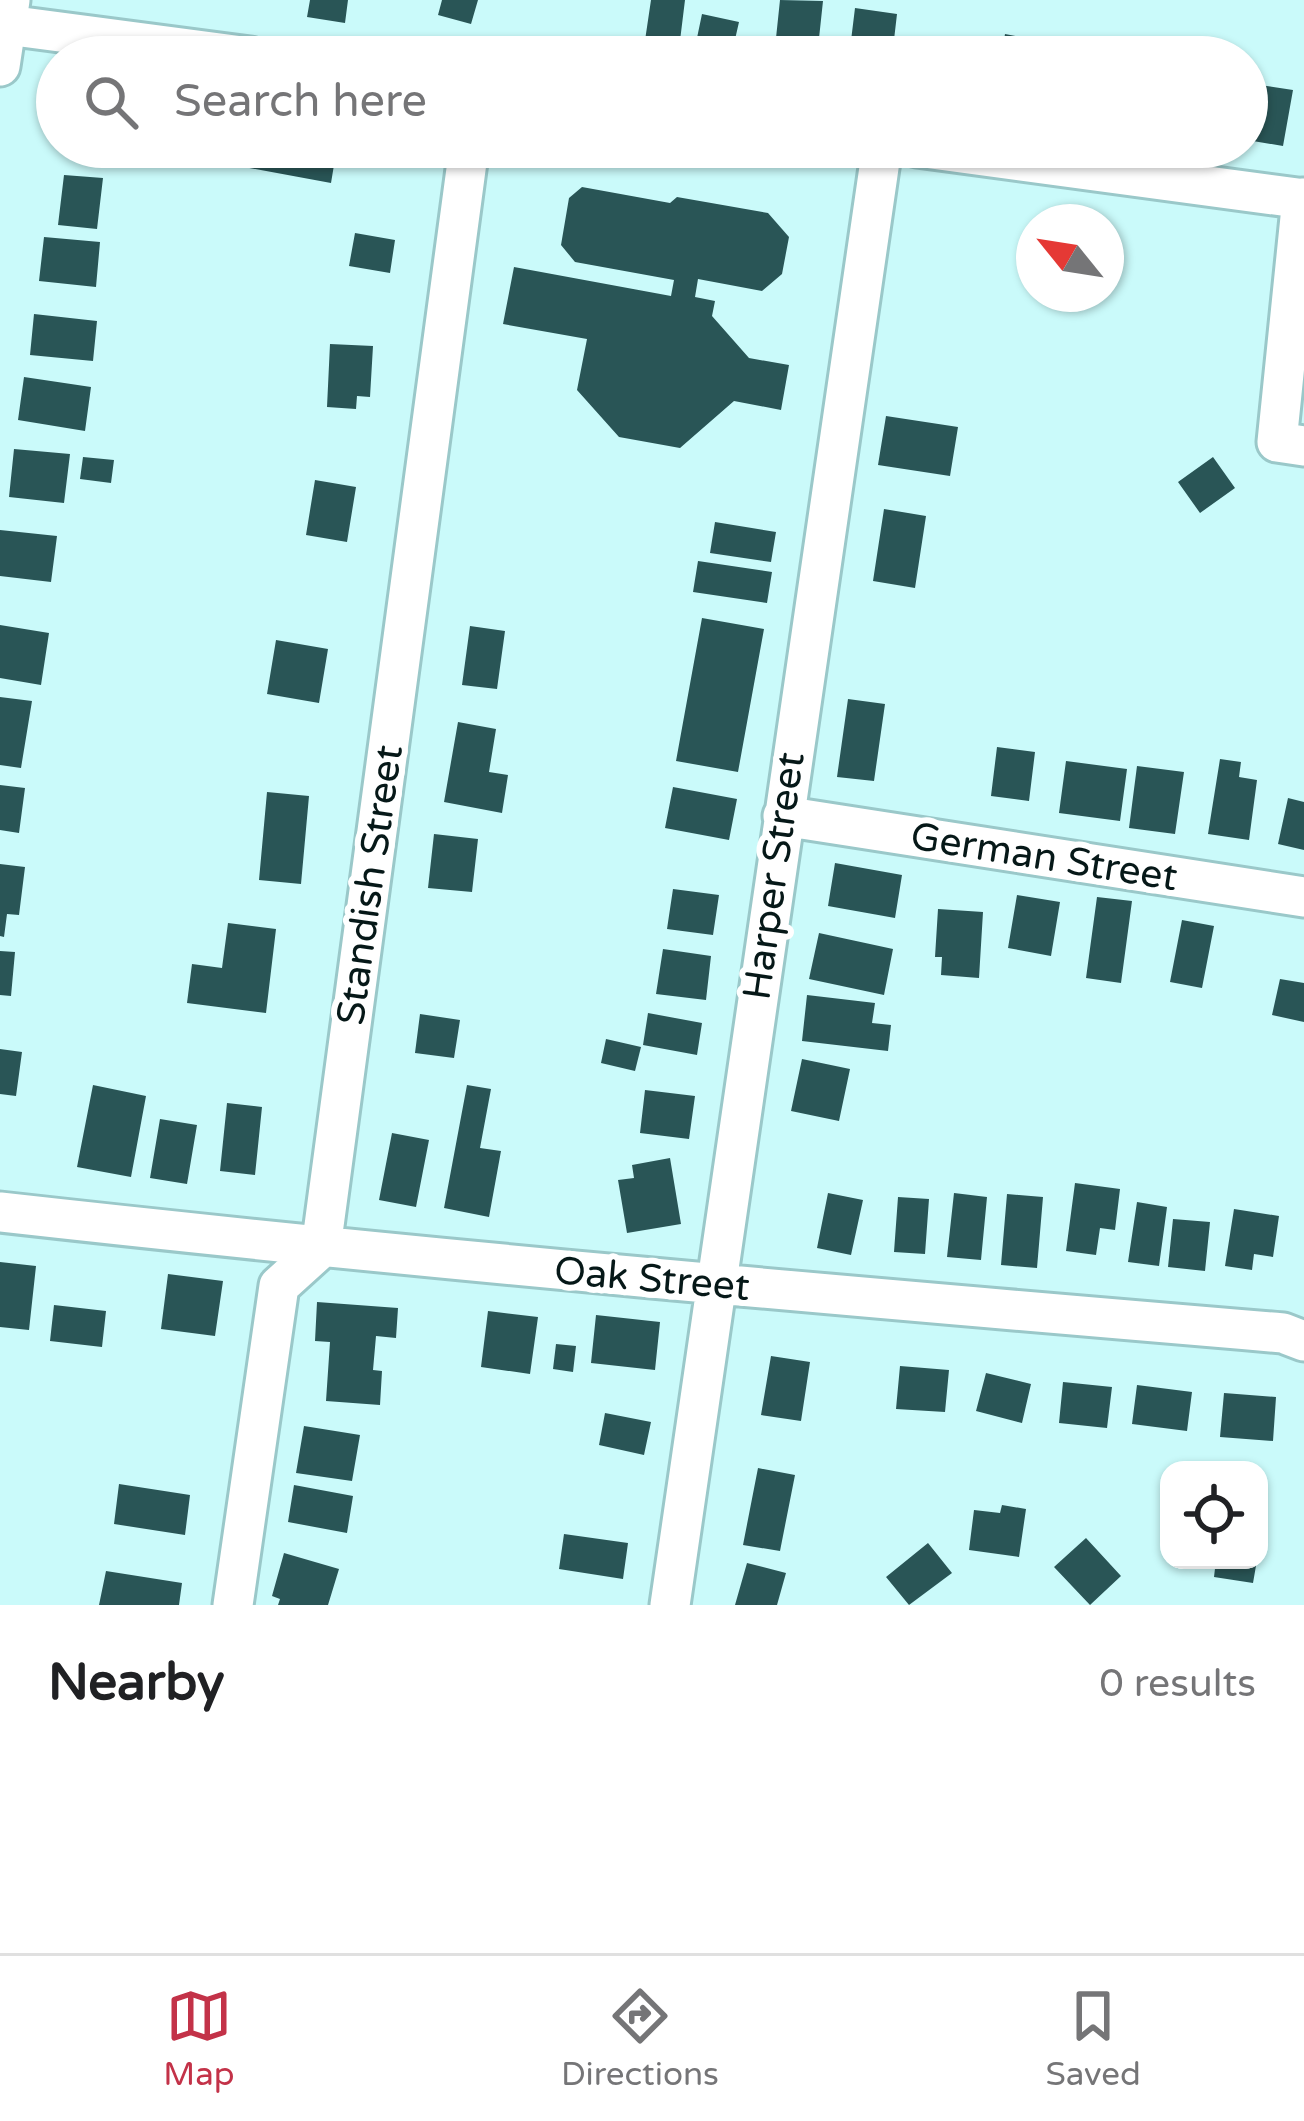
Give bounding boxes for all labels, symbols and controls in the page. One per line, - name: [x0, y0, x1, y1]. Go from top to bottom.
- search box: [36, 36, 1268, 168]
- icon: search: [78, 69, 144, 135]
- text: Search here: [174, 75, 427, 129]
- north arrow: [1016, 204, 1124, 312]
- street label: Standish Street: [327, 742, 413, 1028]
- street label: Harper Street: [733, 749, 815, 1003]
- street label: German Street: [907, 813, 1181, 901]
- street label: Oak Street: [552, 1247, 752, 1311]
- map controls: [1160, 1461, 1268, 1569]
- button: locate: [1160, 1461, 1268, 1569]
- text: Nearby: [48, 1652, 225, 1714]
- text: 0 results: [1099, 1660, 1256, 1707]
- tab: Map: [163, 1983, 235, 2094]
- tab: Directions: [561, 1983, 719, 2094]
- tab: Saved: [1045, 1983, 1141, 2094]

